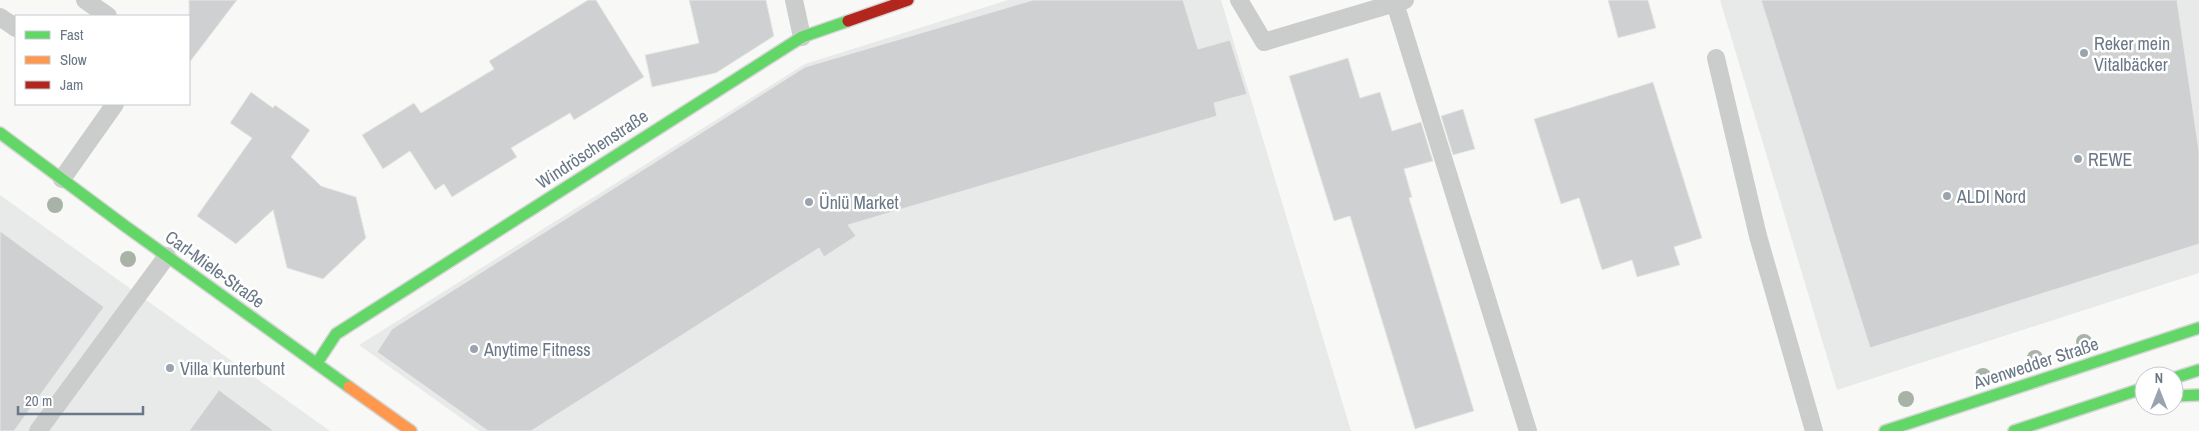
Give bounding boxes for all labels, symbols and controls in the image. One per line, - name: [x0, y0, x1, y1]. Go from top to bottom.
- legend: [15, 15, 190, 105]
- text: Fast: [60, 24, 84, 45]
- place label: Reker mein Vitalbäcker: [2094, 31, 2170, 77]
- marker: Reker mein Vitalbäcker: [2078, 47, 2090, 59]
- text: Slow: [60, 49, 87, 70]
- text: Jam: [60, 74, 83, 95]
- street label: Windröschenstraße: [531, 103, 653, 195]
- place label: REWE: [2088, 147, 2132, 172]
- marker: REWE: [2072, 153, 2084, 165]
- place label: ALDI Nord: [1956, 184, 2026, 209]
- place label: Ünlü Market: [819, 190, 899, 215]
- marker: ALDI Nord: [1941, 190, 1953, 202]
- marker: Ünlü Market: [803, 196, 815, 208]
- street label: Carl-Miele-Straße: [160, 224, 270, 314]
- street label: Avenwedder Straße: [1969, 331, 2102, 395]
- place label: Anytime Fitness: [483, 337, 591, 362]
- marker: Anytime Fitness: [468, 343, 480, 355]
- place label: Villa Kunterbunt: [180, 356, 285, 381]
- marker: Villa Kunterbunt: [164, 362, 176, 374]
- north arrow: [2134, 366, 2184, 416]
- text: N: [2155, 369, 2163, 387]
- scale bar: [18, 384, 142, 416]
- text: 20 m: [25, 390, 52, 411]

